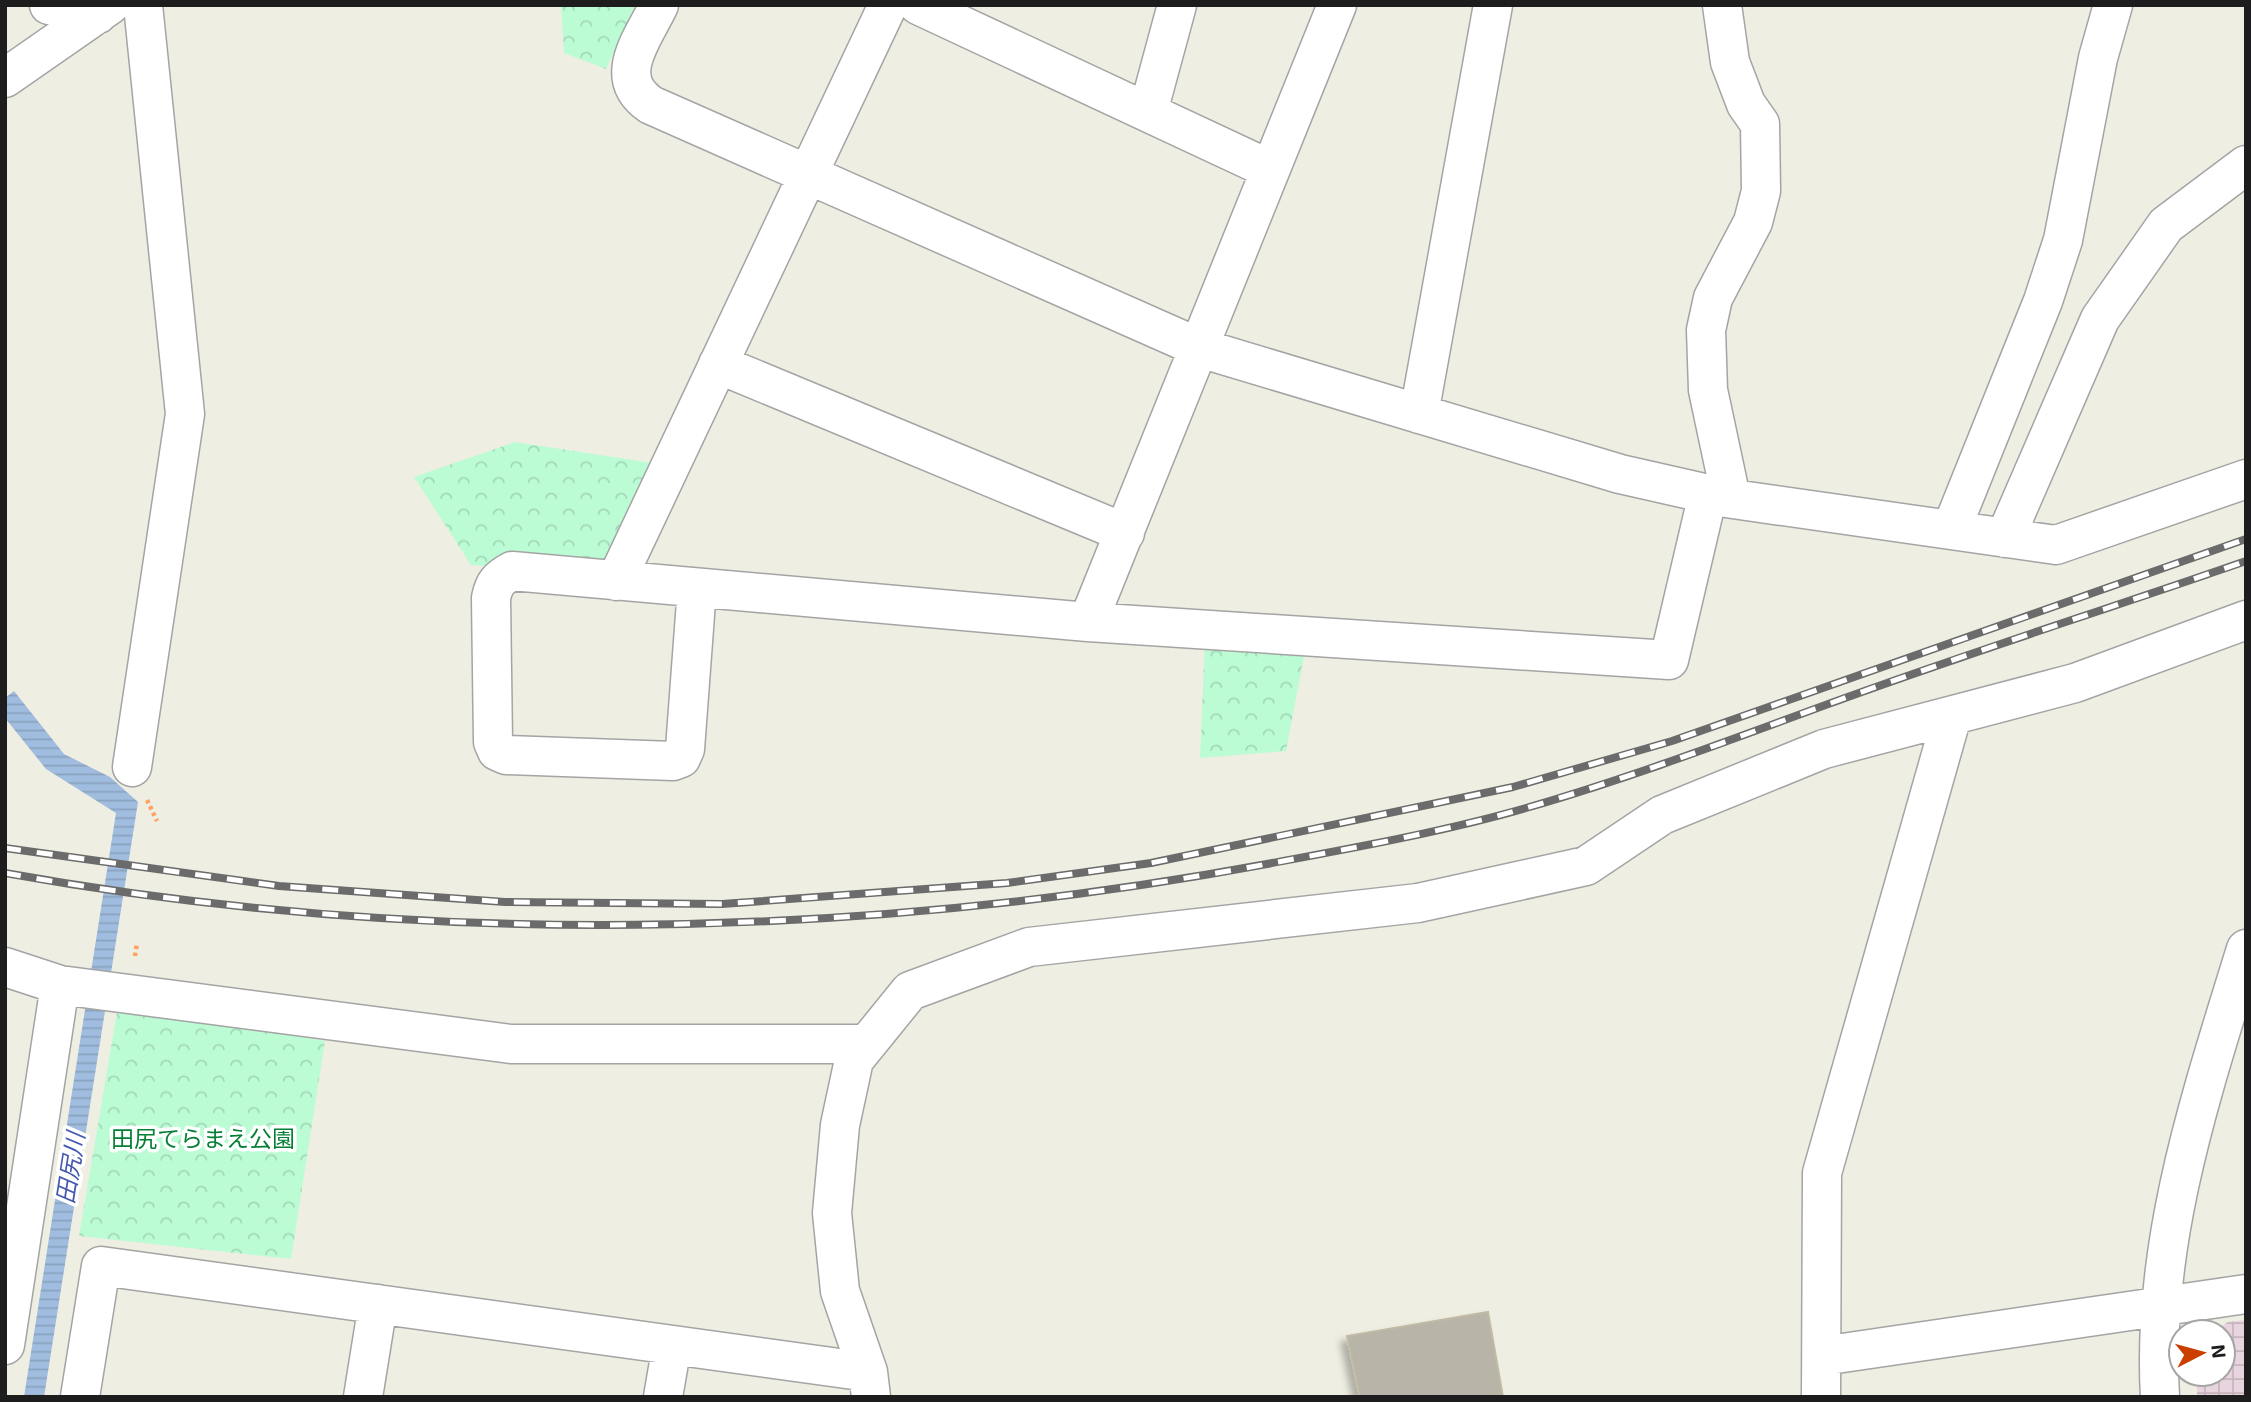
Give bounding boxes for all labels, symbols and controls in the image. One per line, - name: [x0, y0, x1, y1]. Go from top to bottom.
- park label: 田尻てらまえ公園: [111, 1124, 295, 1152]
- water label: 田尻川: [50, 1127, 90, 1206]
- north arrow: [2167, 1318, 2237, 1388]
- text: N: [2207, 1343, 2232, 1359]

